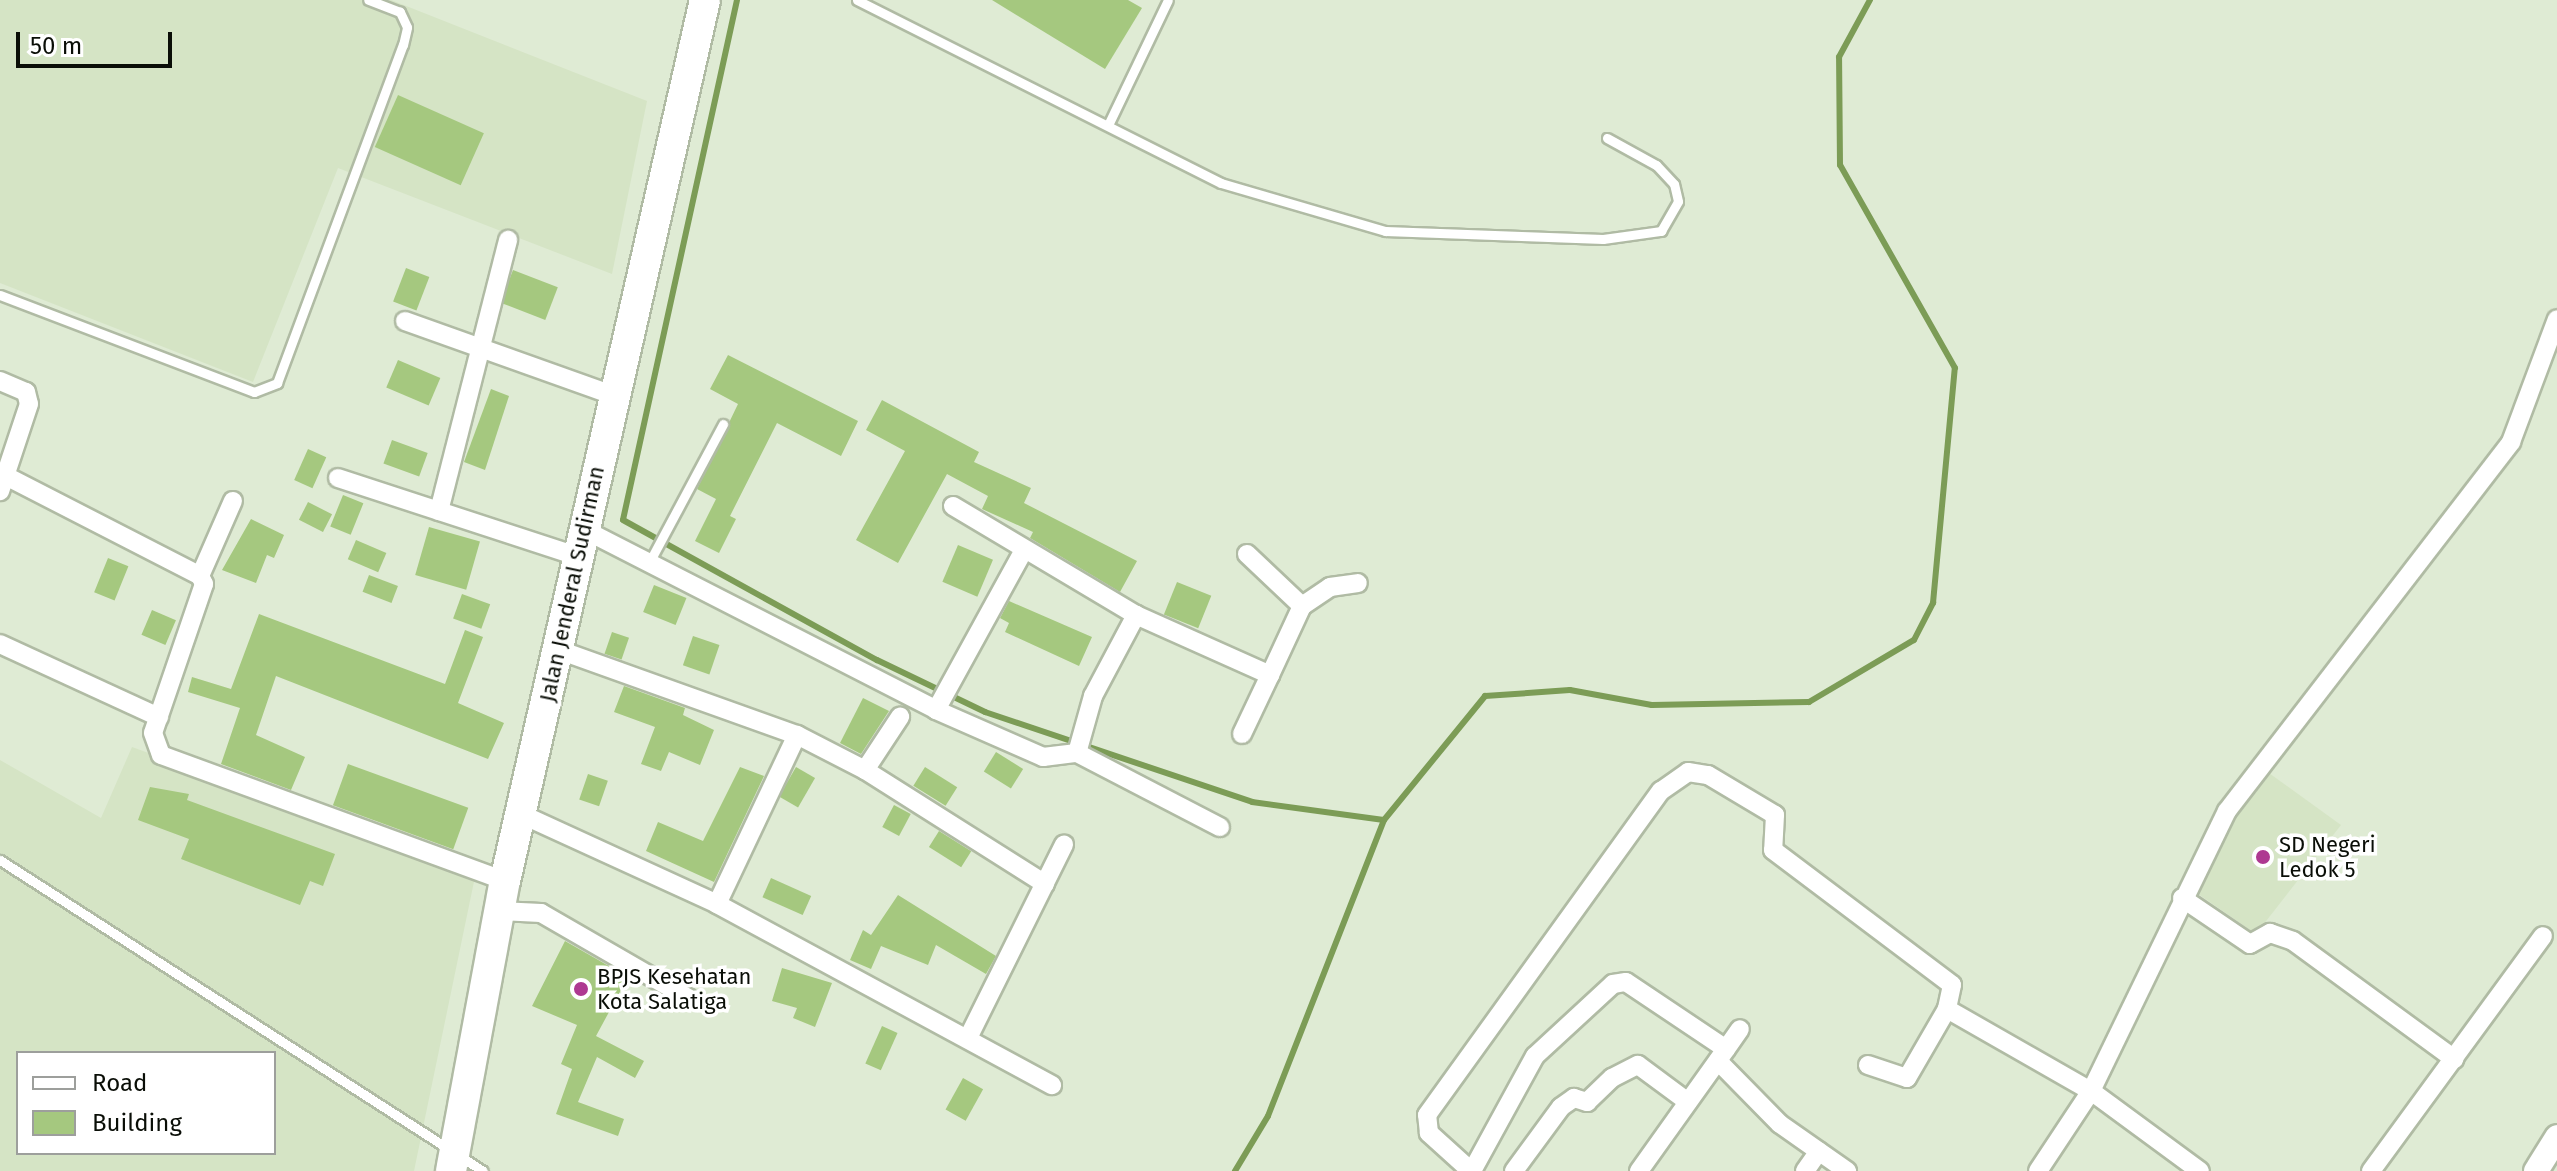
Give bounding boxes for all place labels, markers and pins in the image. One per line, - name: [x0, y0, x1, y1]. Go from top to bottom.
- place label: SD Negeri Ledok 5: [2279, 831, 2376, 882]
- marker: SD Negeri Ledok 5: [2254, 848, 2272, 866]
- place label: BPJS Kesehatan Kota Salatiga: [597, 963, 751, 1014]
- marker: BPJS Kesehatan Kota Salatiga: [572, 980, 590, 998]

